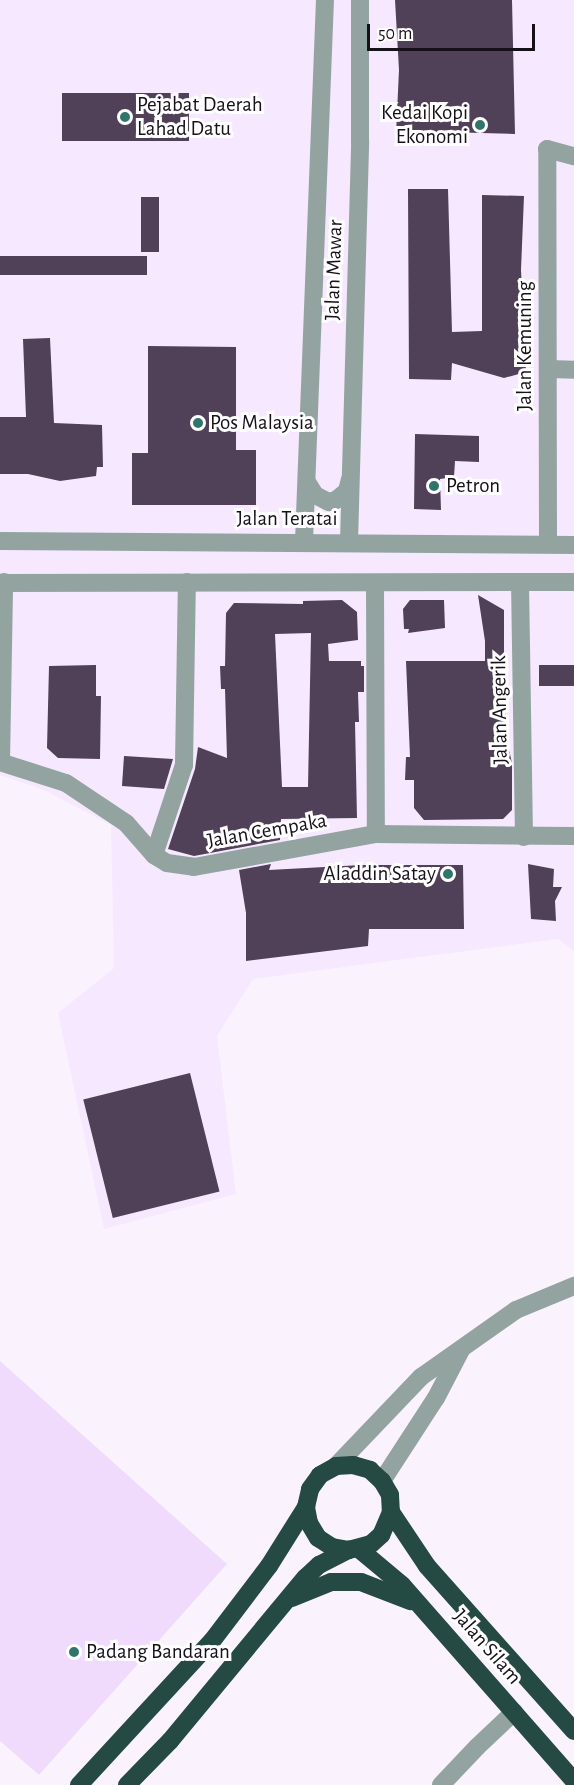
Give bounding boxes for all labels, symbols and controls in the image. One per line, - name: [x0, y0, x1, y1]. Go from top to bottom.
- scale bar: [370, 12, 538, 50]
- text: 50 m: [378, 25, 412, 43]
- place label: Pejabat Daerah Lahad Datu: [137, 92, 263, 142]
- place label: Kedai Kopi Ekonomi: [381, 100, 468, 150]
- marker: Pejabat Daerah Lahad Datu: [118, 110, 132, 124]
- marker: Kedai Kopi Ekonomi: [473, 118, 487, 132]
- street label: Jalan Mawar: [320, 219, 348, 321]
- street label: Jalan Kemuning: [512, 281, 538, 411]
- place label: Pos Malaysia: [210, 410, 314, 436]
- marker: Pos Malaysia: [191, 416, 205, 430]
- place label: Petron: [446, 473, 500, 499]
- marker: Petron: [427, 479, 441, 493]
- street label: Jalan Teratai: [236, 506, 338, 532]
- street label: Jalan Angerik: [486, 655, 514, 765]
- street label: Jalan Cempaka: [205, 808, 329, 854]
- place label: Aladdin Satay: [324, 861, 436, 887]
- marker: Aladdin Satay: [441, 867, 455, 881]
- street label: Jalan Silam: [448, 1604, 526, 1690]
- place label: Padang Bandaran: [86, 1639, 230, 1665]
- marker: Padang Bandaran: [67, 1645, 81, 1659]

